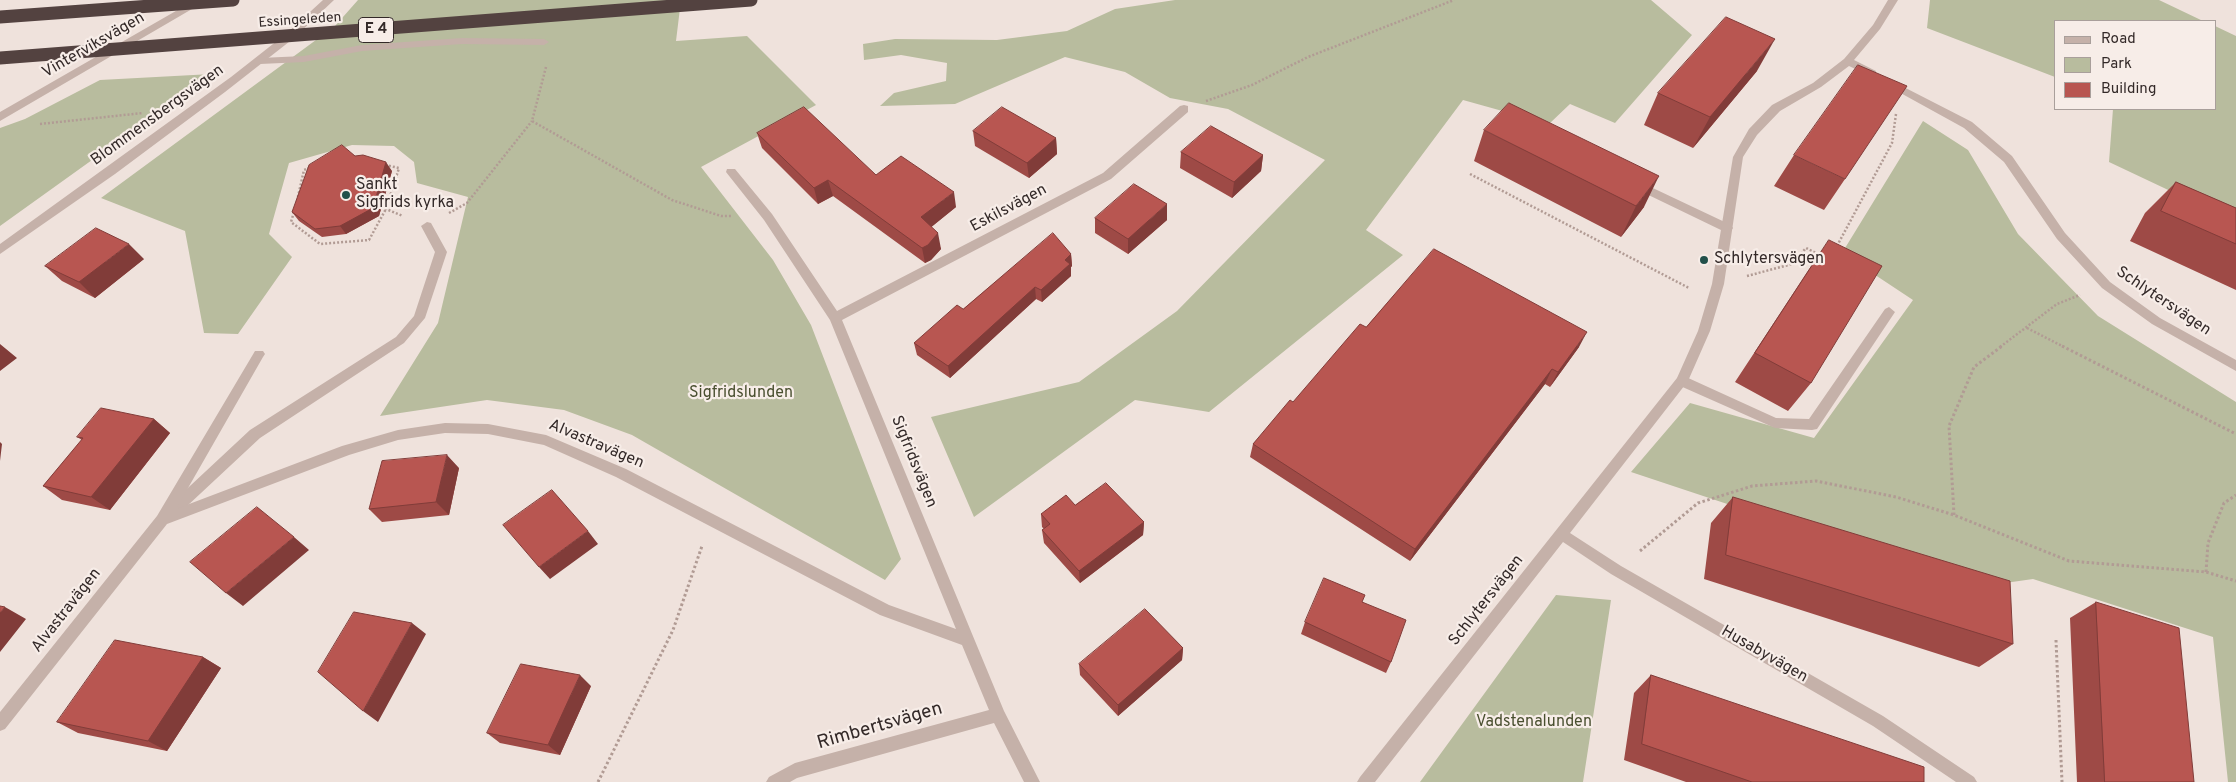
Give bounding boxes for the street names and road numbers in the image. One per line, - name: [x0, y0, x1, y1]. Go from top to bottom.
- street label: Vinterviksvägen: [39, 9, 149, 83]
- street label: Essingeleden: [258, 10, 342, 32]
- road number: E 4: [358, 18, 394, 42]
- street label: Blommensbergsvägen: [88, 61, 228, 171]
- street label: Eskilsvägen: [968, 181, 1050, 237]
- street label: Schlytersvägen: [2112, 263, 2214, 341]
- street label: Sigfridsvägen: [886, 413, 940, 511]
- street label: Alvastravägen: [546, 416, 646, 474]
- street label: Schlytersvägen: [1446, 552, 1528, 650]
- street label: Alvastravägen: [28, 565, 106, 657]
- street label: Husabyvägen: [1717, 622, 1811, 688]
- street label: Rimbertsvägen: [815, 698, 945, 756]

